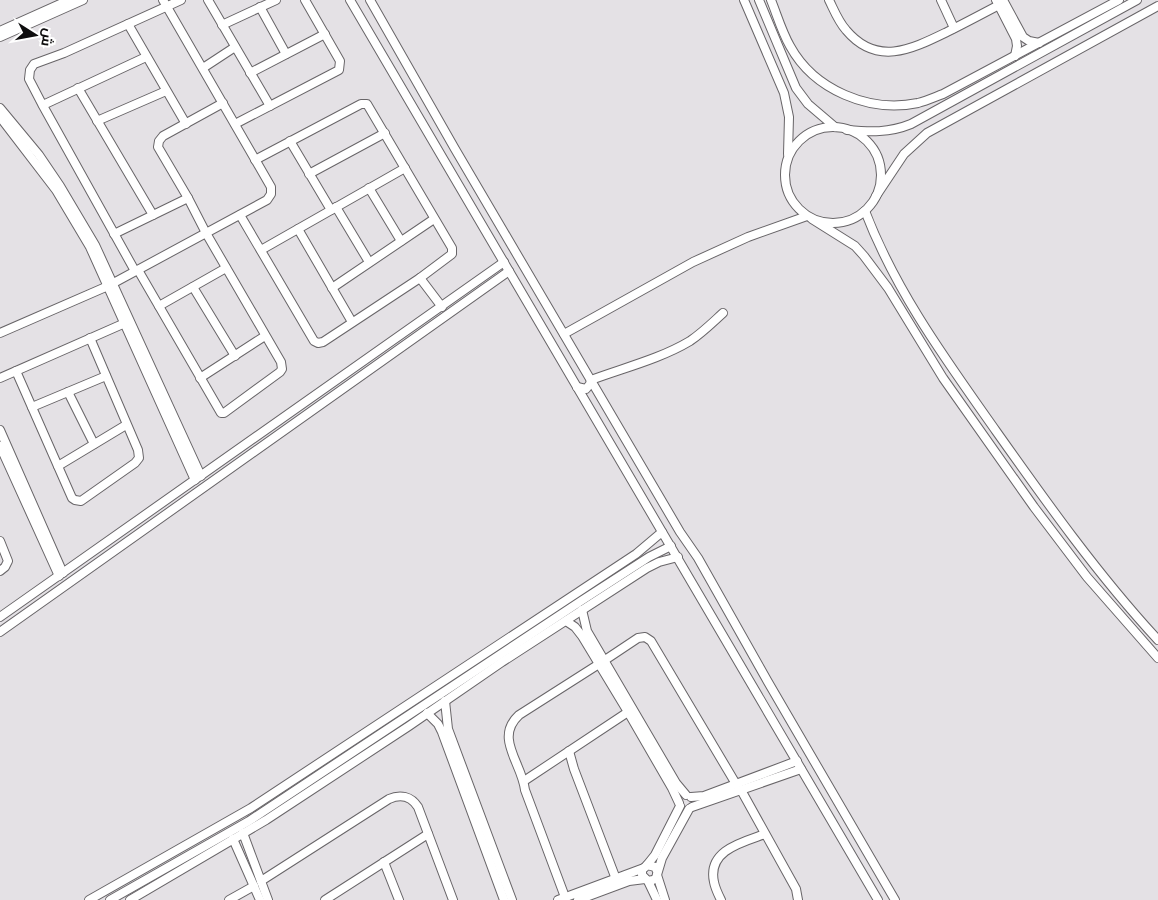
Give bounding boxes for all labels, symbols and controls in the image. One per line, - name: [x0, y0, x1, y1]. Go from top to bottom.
- north arrow: [10, 10, 60, 60]
- text: ش: [37, 27, 58, 48]

